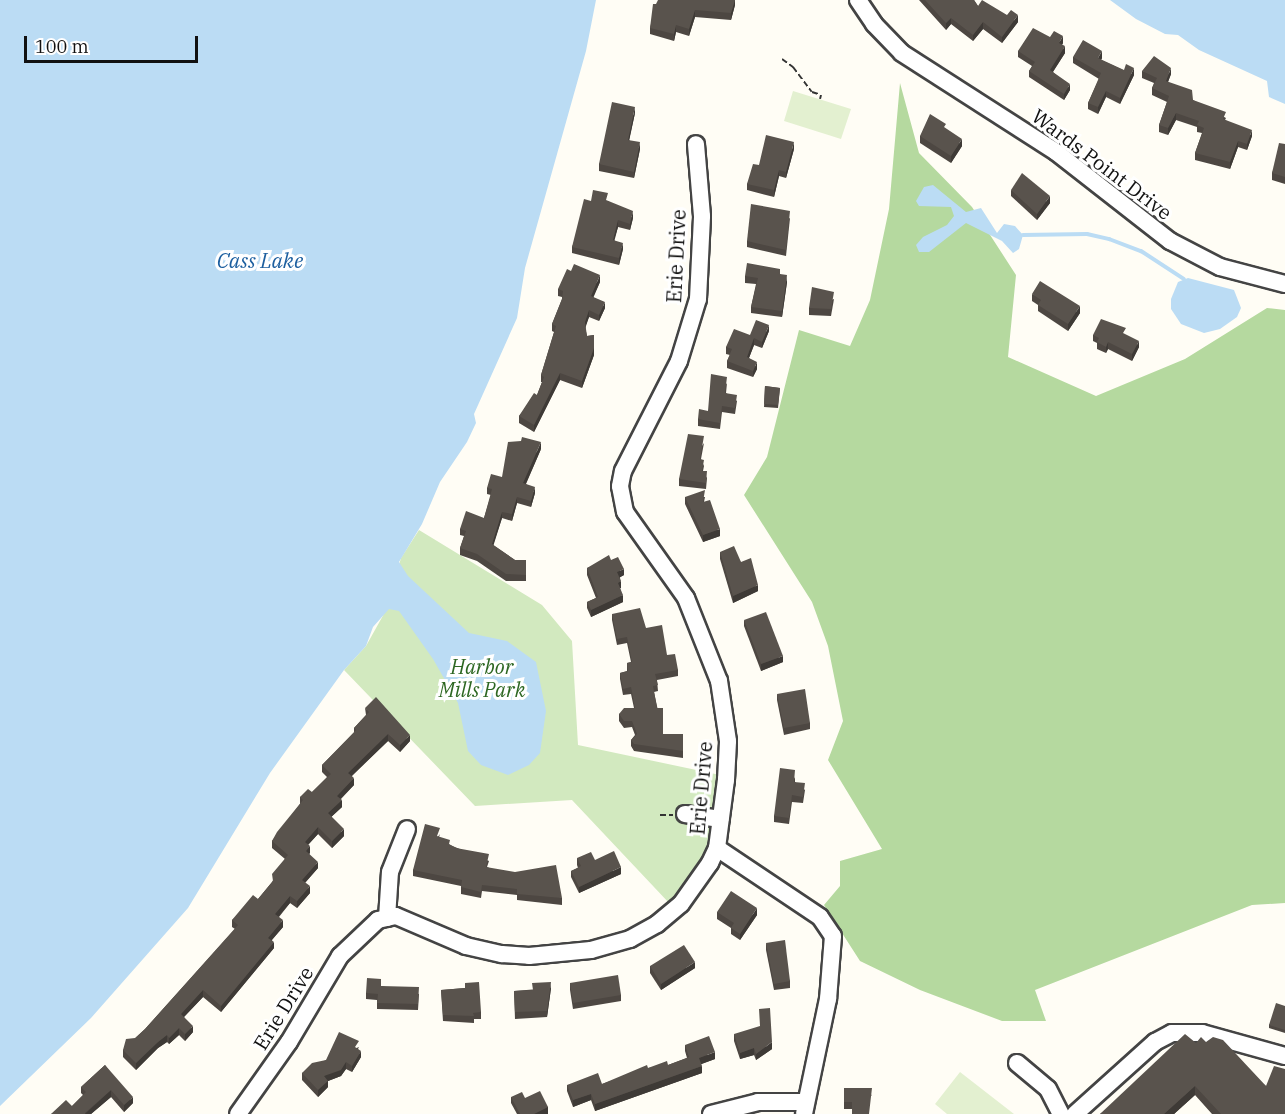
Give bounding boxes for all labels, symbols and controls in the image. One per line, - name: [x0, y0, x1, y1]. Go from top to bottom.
- scale bar: [27, 24, 201, 62]
- text: 100 m: [35, 35, 89, 58]
- street label: Wards Point Drive: [1027, 104, 1177, 224]
- street label: Erie Drive: [662, 209, 690, 303]
- water label: Cass Lake: [217, 247, 303, 273]
- park label: Harbor Mills Park: [439, 655, 525, 702]
- street label: Erie Drive: [685, 740, 717, 836]
- street label: Erie Drive: [248, 962, 318, 1054]

